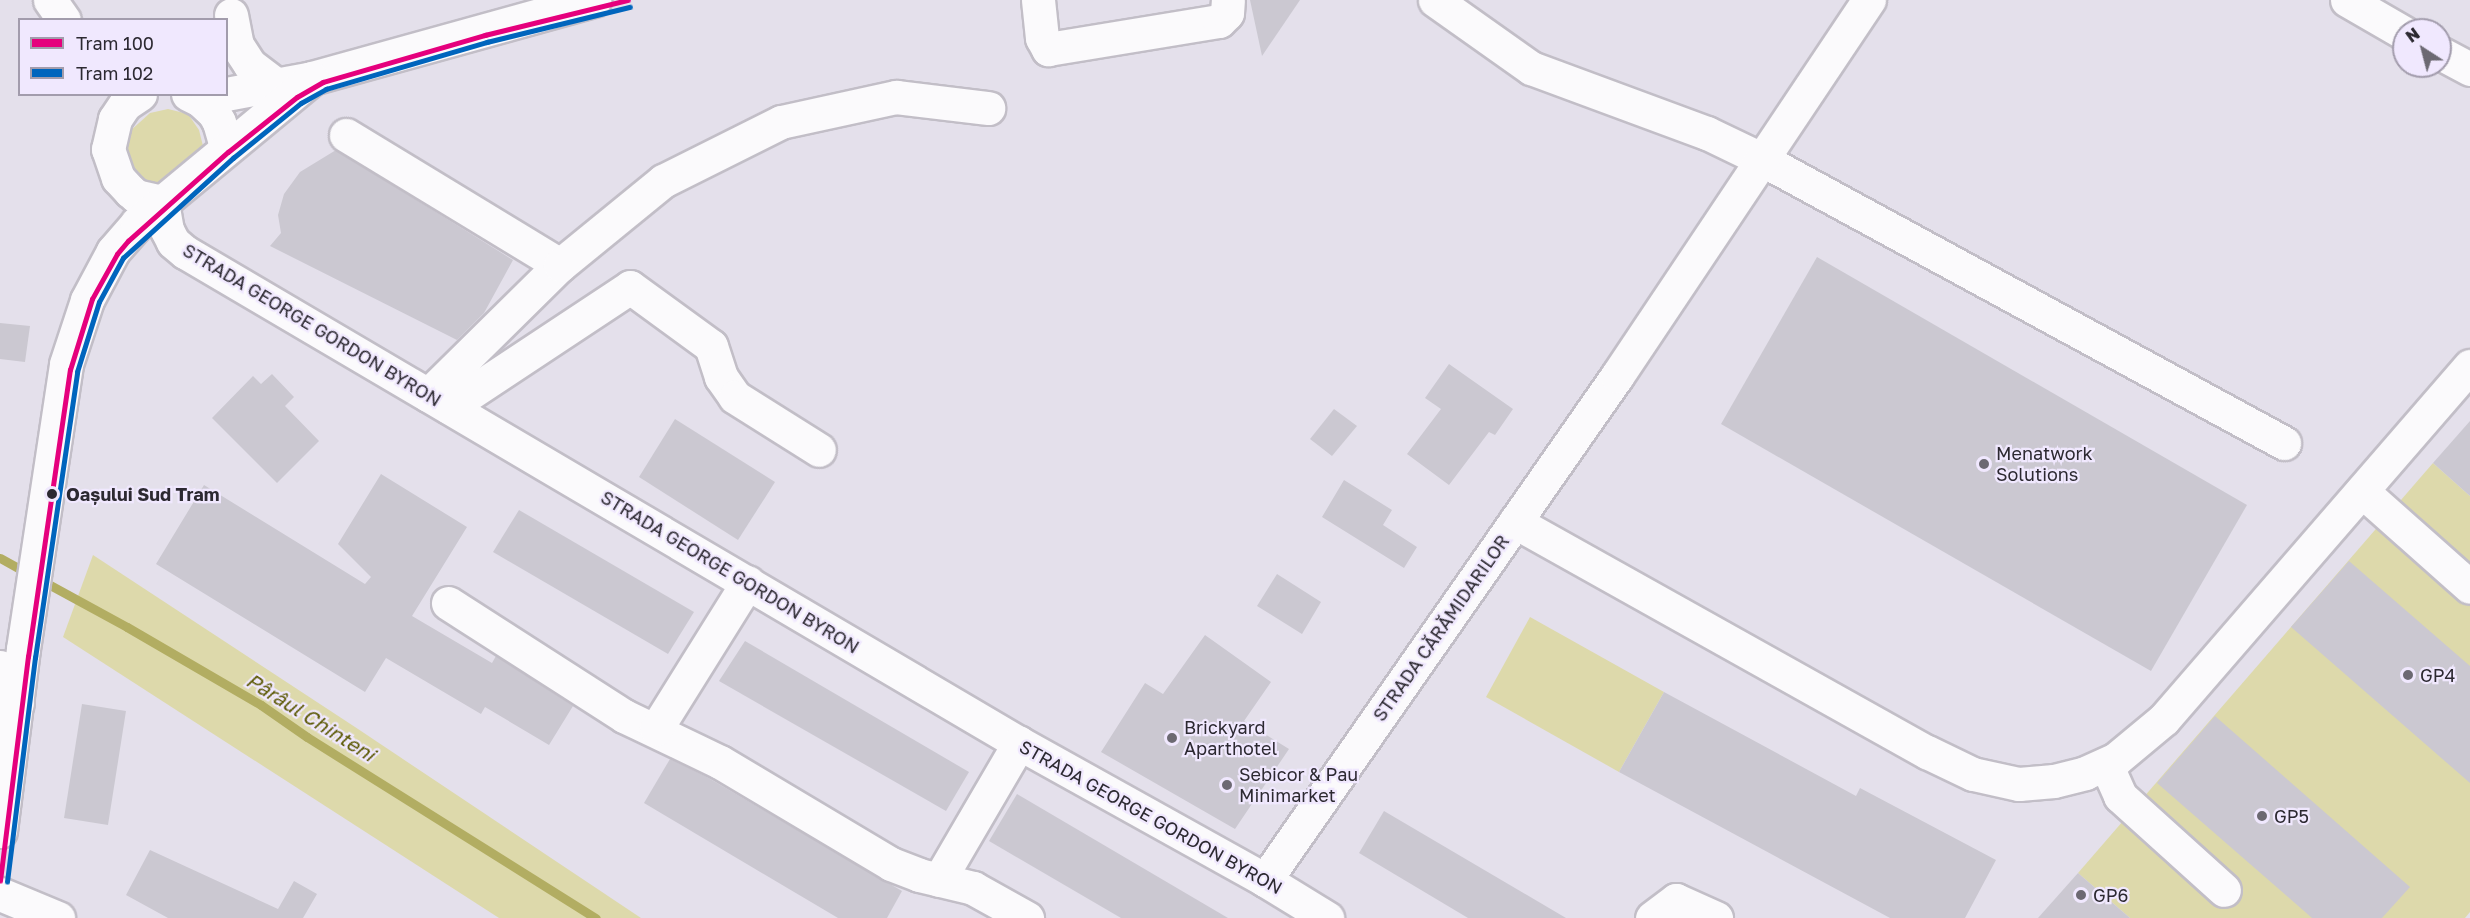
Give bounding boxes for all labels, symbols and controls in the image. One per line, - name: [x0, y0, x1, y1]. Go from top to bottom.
- legend: [18, 18, 228, 96]
- north arrow: [2392, 18, 2452, 78]
- text: N: [2402, 23, 2423, 47]
- text: Tram 100: [76, 32, 154, 54]
- text: Tram 102: [76, 62, 153, 84]
- street label: STRADA GEORGE GORDON BYRON: [179, 239, 445, 411]
- place label: Menatwork Solutions: [1996, 443, 2093, 486]
- marker: Menatwork Solutions: [1977, 457, 1991, 471]
- place label: Oașului Sud Tram: [66, 483, 220, 505]
- marker: Oașului Sud Tram: [43, 485, 61, 503]
- street label: STRADA GEORGE GORDON BYRON: [597, 486, 863, 658]
- street label: STRADA CĂRĂMIDARILOR: [1368, 531, 1514, 725]
- place label: GP4: [2420, 664, 2455, 686]
- water label: Pârâul Chinteni: [242, 668, 380, 766]
- marker: GP4: [2401, 668, 2415, 682]
- place label: Brickyard Aparthotel: [1184, 717, 1277, 760]
- marker: Brickyard Aparthotel: [1165, 731, 1179, 745]
- street label: STRADA GEORGE GORDON BYRON: [1016, 735, 1286, 899]
- place label: Sebicor & Pau Minimarket: [1239, 764, 1358, 806]
- marker: Sebicor & Pau Minimarket: [1220, 778, 1234, 792]
- place label: GP5: [2274, 805, 2309, 827]
- marker: GP5: [2255, 809, 2269, 823]
- place label: GP6: [2093, 884, 2128, 906]
- marker: GP6: [2074, 888, 2088, 902]

